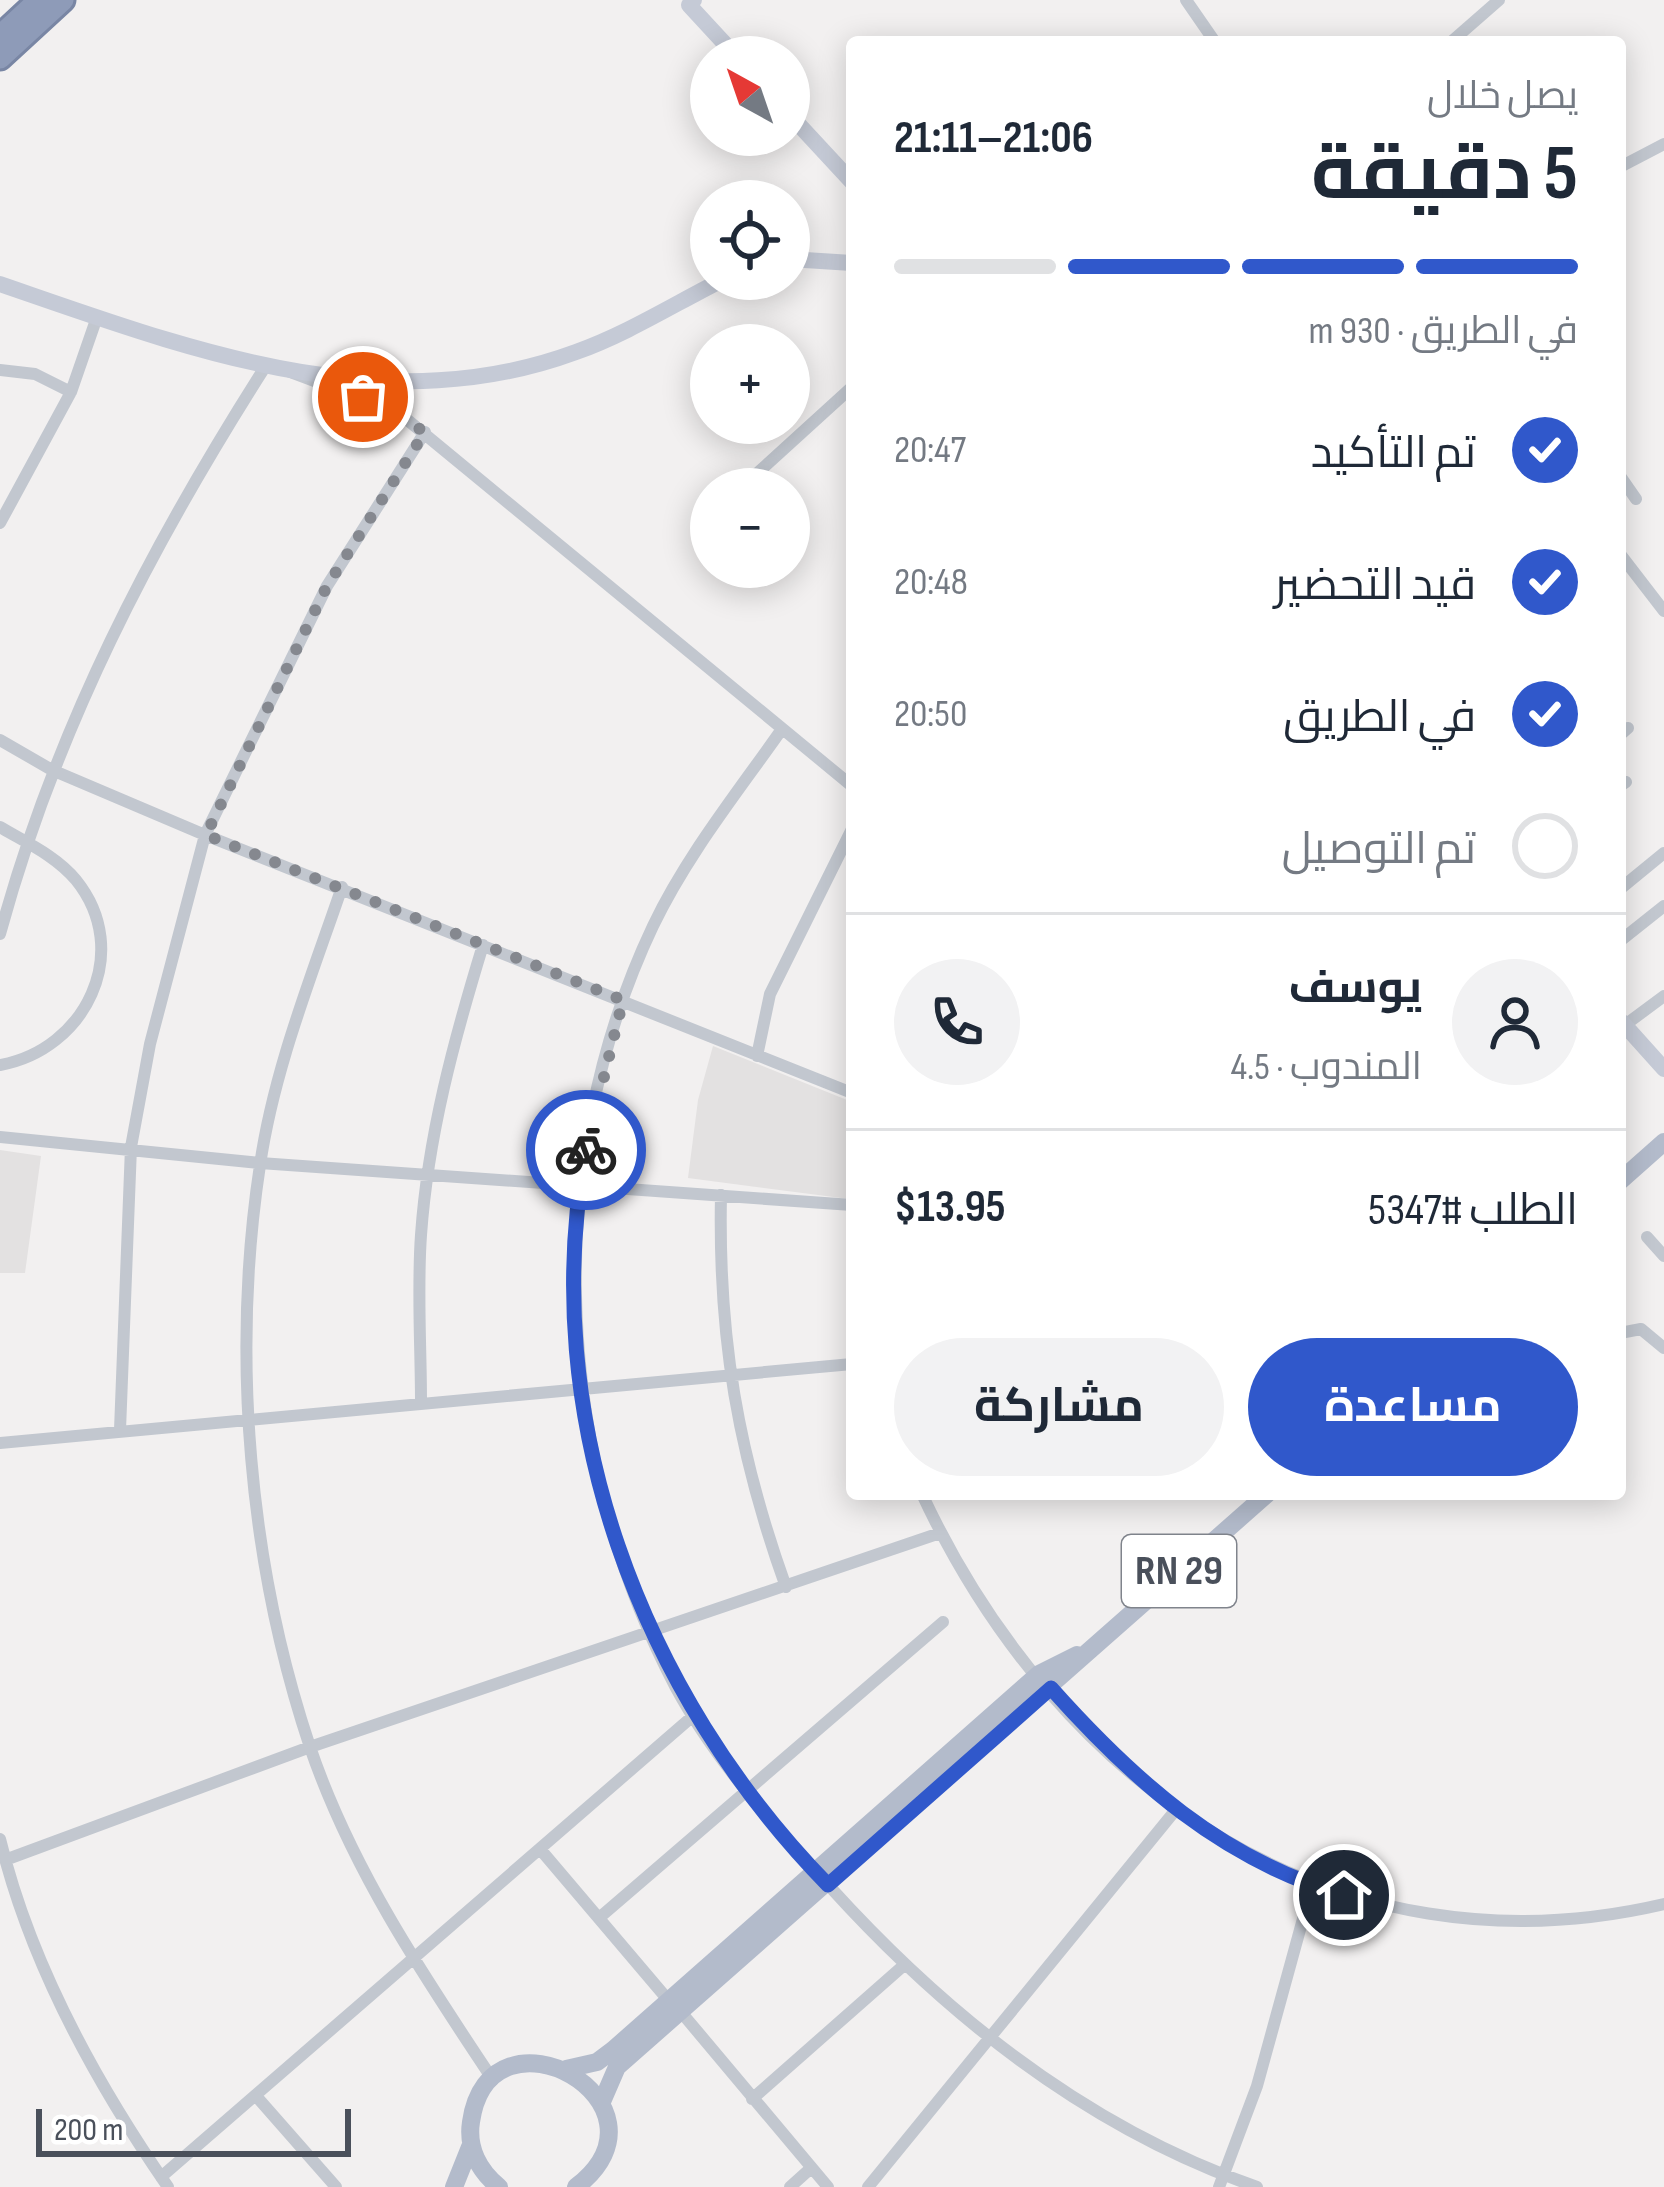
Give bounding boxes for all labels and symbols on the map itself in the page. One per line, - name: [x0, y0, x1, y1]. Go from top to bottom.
- north arrow: [690, 36, 810, 156]
- pin: [312, 346, 414, 448]
- courier: [526, 1090, 646, 1210]
- road number: RN 29: [1122, 1535, 1236, 1607]
- pin: [1293, 1844, 1395, 1946]
- scale bar: [36, 2103, 351, 2156]

